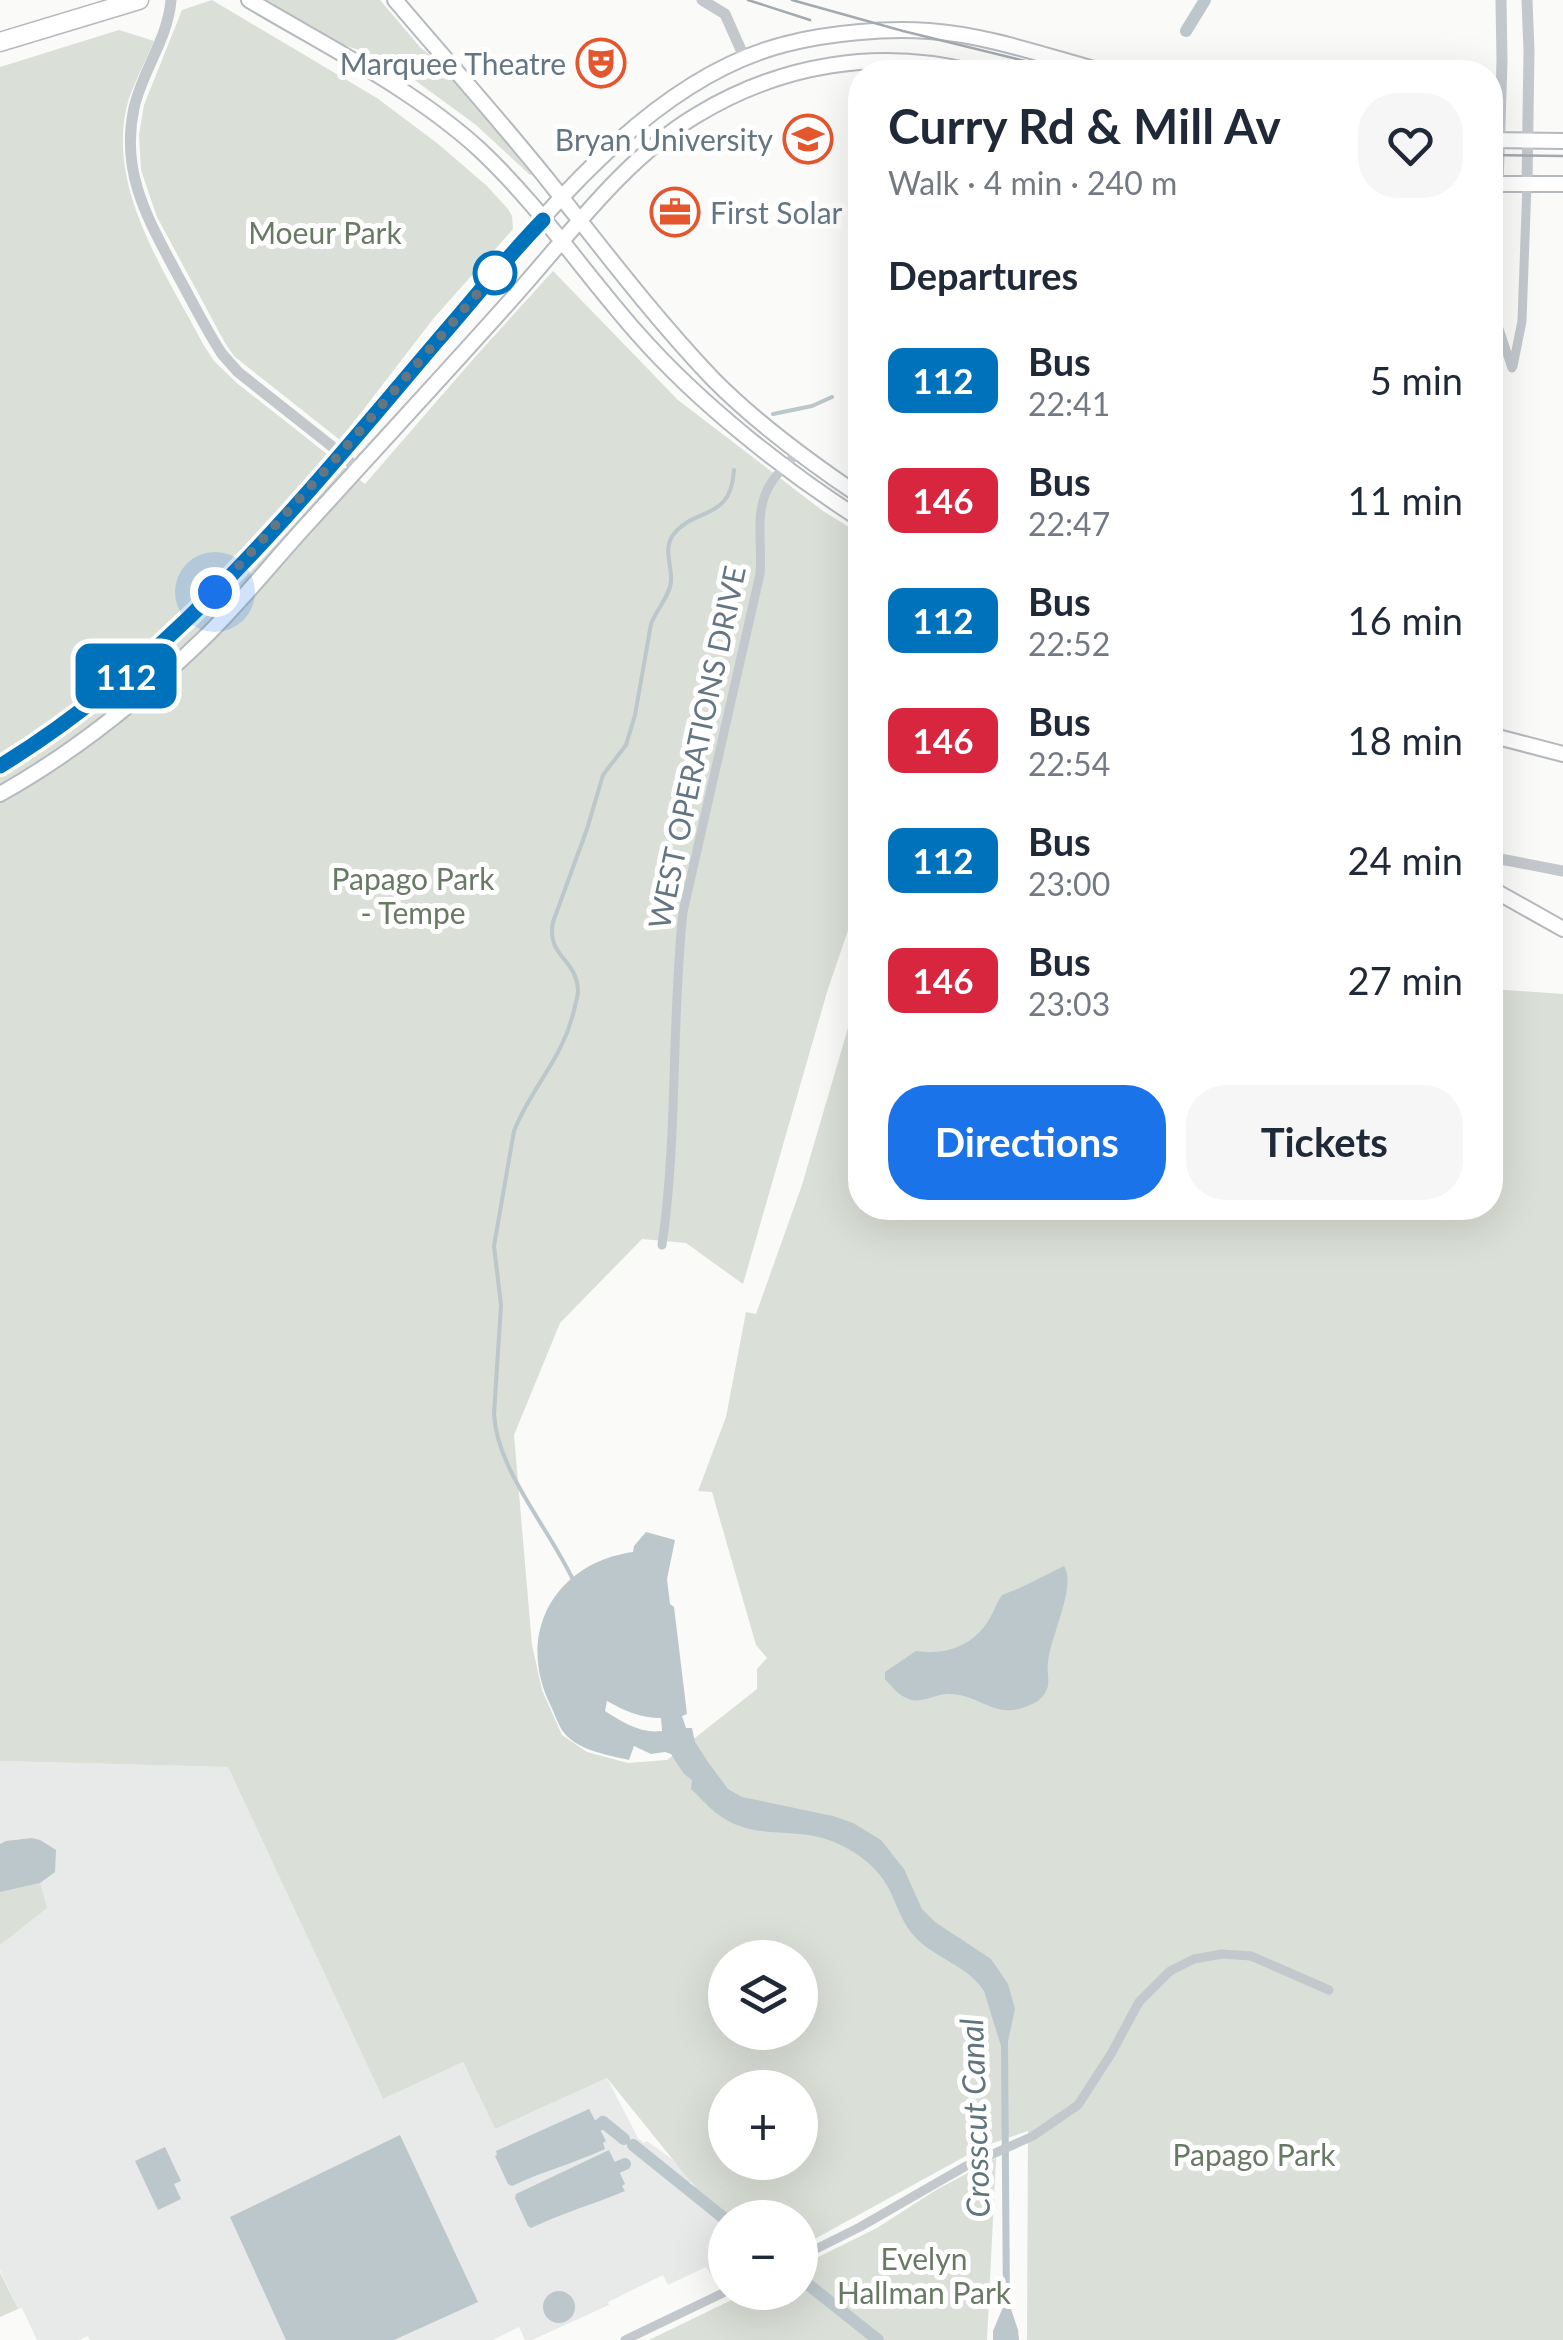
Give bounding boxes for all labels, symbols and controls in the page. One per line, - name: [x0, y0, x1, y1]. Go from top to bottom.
- theatre icon: Marquee Theatre: [575, 37, 627, 89]
- place label: Marquee Theatre: [340, 45, 566, 81]
- button: heart: [1358, 93, 1463, 198]
- text: Curry Rd & Mill Av: [888, 97, 1281, 154]
- school or university icon: Bryan University: [782, 113, 834, 165]
- place label: Bryan University: [555, 121, 774, 157]
- text: Walk · 4 min · 240 m: [888, 163, 1177, 202]
- office icon: First Solar: [649, 186, 701, 238]
- place label: First Solar: [710, 194, 843, 230]
- park label: Moeur Park: [248, 214, 403, 250]
- unlabelled marker: [474, 252, 516, 294]
- text: Departures: [888, 252, 1078, 298]
- text: Bus: [1028, 338, 1091, 384]
- text: 5 min: [1370, 357, 1463, 403]
- text: 112: [913, 359, 973, 401]
- text: 22:41: [1028, 384, 1110, 423]
- text: Bus: [1028, 458, 1091, 504]
- text: 11 min: [1348, 477, 1463, 523]
- text: 146: [913, 479, 973, 521]
- text: 22:47: [1028, 504, 1110, 543]
- street label: WEST OPERATIONS DRIVE: [640, 562, 752, 932]
- your location: [190, 567, 240, 617]
- text: Bus: [1028, 578, 1091, 624]
- text: 16 min: [1348, 597, 1463, 643]
- text: 112: [913, 599, 973, 641]
- text: 22:52: [1028, 624, 1110, 663]
- line badge: 112: [68, 644, 184, 708]
- text: 112: [96, 655, 156, 697]
- text: Bus: [1028, 698, 1091, 744]
- text: 18 min: [1348, 717, 1463, 763]
- text: 146: [913, 719, 973, 761]
- text: 22:54: [1028, 744, 1110, 783]
- text: Bus: [1028, 818, 1091, 864]
- text: 24 min: [1348, 837, 1463, 883]
- text: 112: [913, 839, 973, 881]
- park label: Papago Park - Tempe: [332, 860, 495, 930]
- text: 23:00: [1028, 864, 1110, 903]
- text: Bus: [1028, 938, 1091, 984]
- text: 27 min: [1348, 957, 1463, 1003]
- text: 146: [913, 959, 973, 1001]
- text: 23:03: [1028, 984, 1110, 1023]
- button: Directions: [888, 1085, 1166, 1200]
- button: Tickets: [1186, 1085, 1463, 1200]
- map controls: [708, 1940, 818, 2310]
- button: layers: [708, 1940, 818, 2050]
- water label: Crosscut Canal: [951, 2018, 997, 2218]
- button: +: [708, 2070, 818, 2180]
- park label: Papago Park: [1173, 2136, 1336, 2172]
- button: −: [708, 2200, 818, 2310]
- park label: Evelyn Hallman Park: [837, 2240, 1012, 2310]

